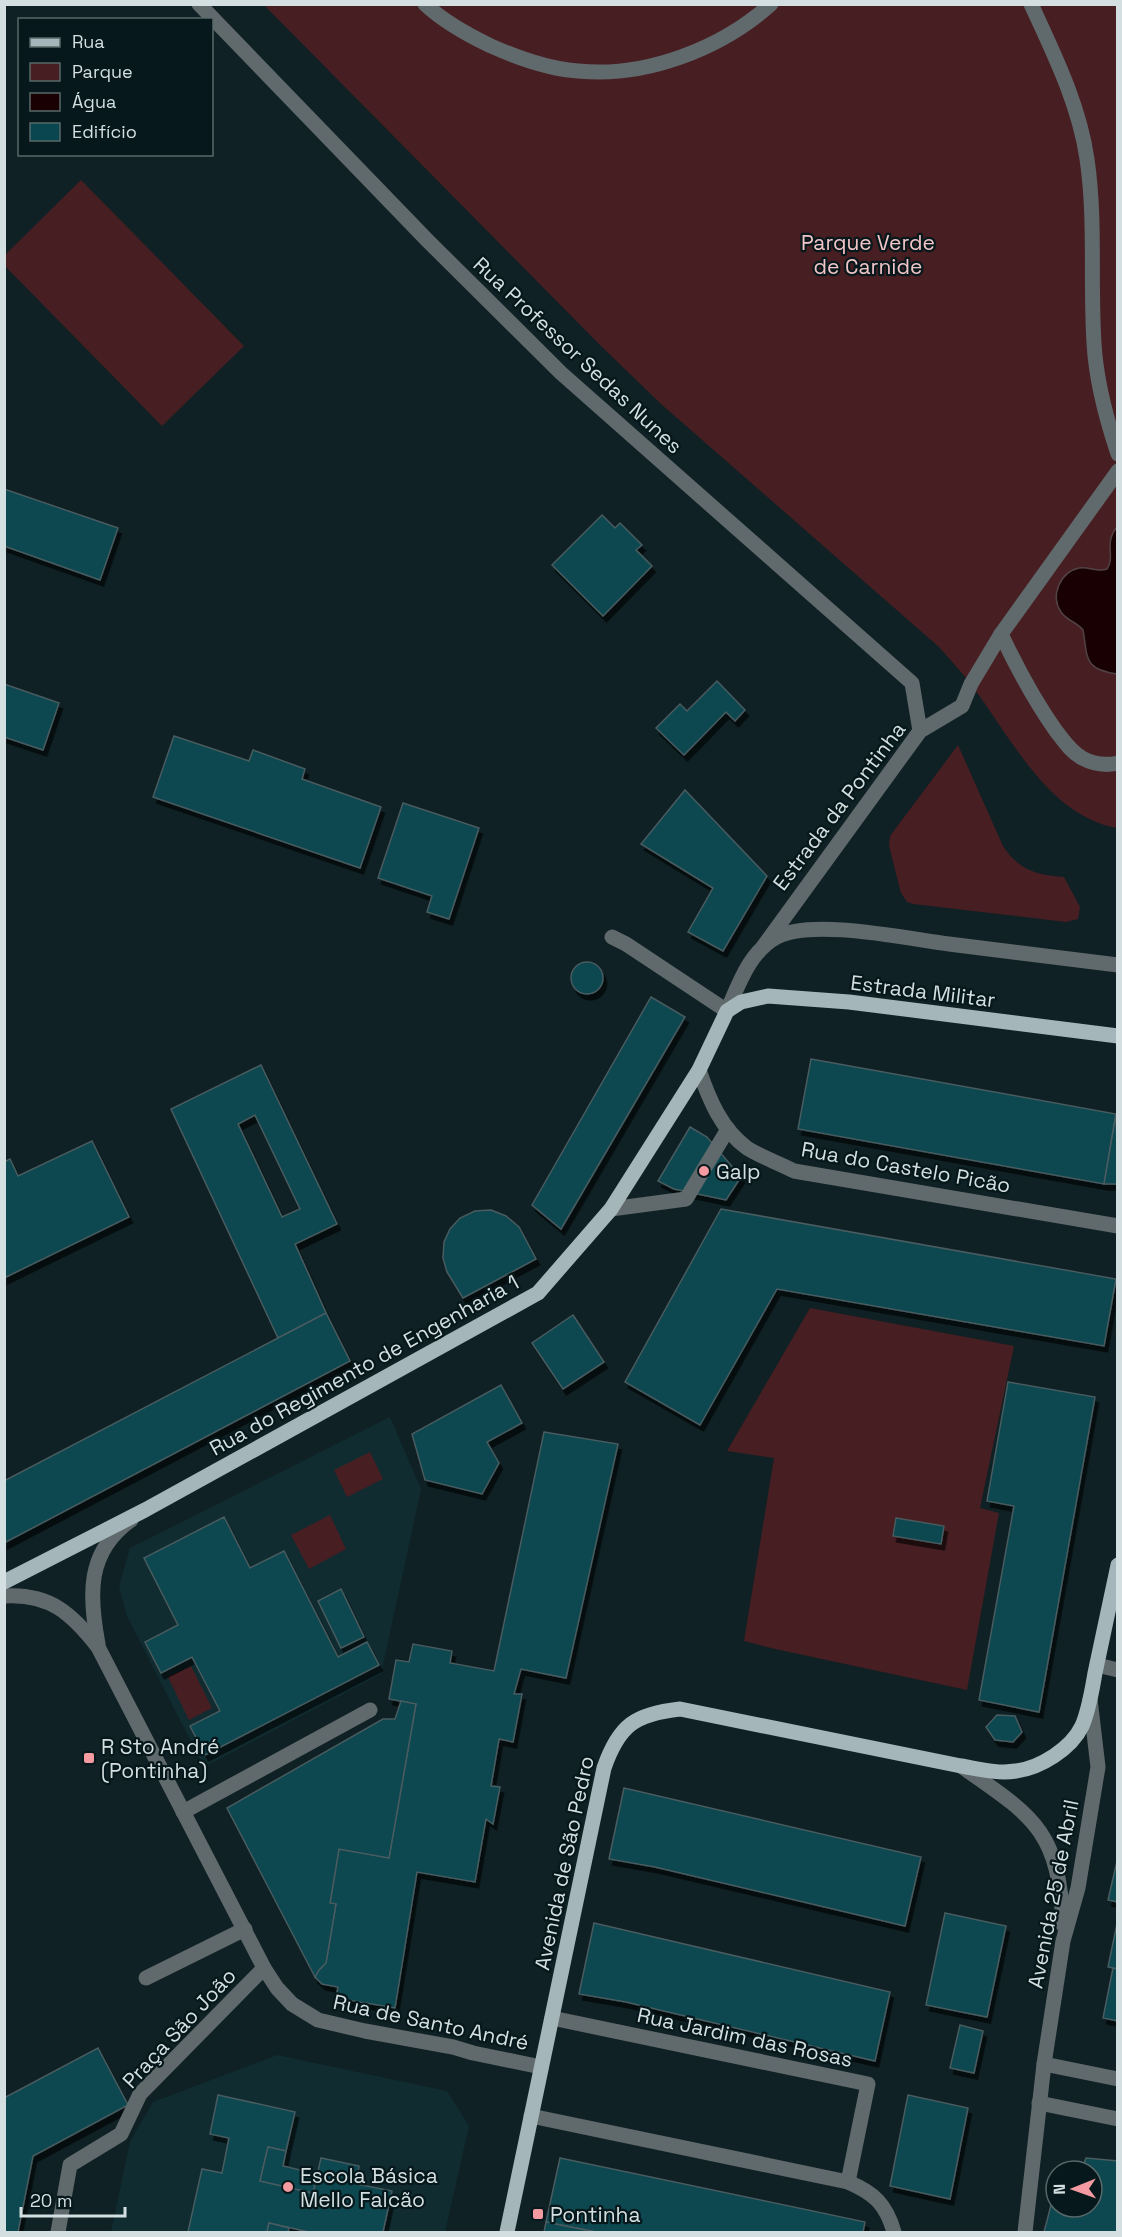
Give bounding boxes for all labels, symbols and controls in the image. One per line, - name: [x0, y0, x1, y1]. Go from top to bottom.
- legend: [18, 18, 213, 156]
- text: Rua: [72, 30, 105, 53]
- text: Parque: [72, 60, 133, 83]
- text: Água: [72, 90, 116, 113]
- text: Edifício: [72, 120, 137, 143]
- park label: Parque Verde de Carnide: [801, 229, 935, 280]
- street label: Rua Professor Sedas Nunes: [468, 251, 688, 459]
- street label: Estrada da Pontinha: [767, 716, 911, 896]
- street label: Estrada Militar: [849, 969, 997, 1013]
- street label: Rua do Castelo Picão: [799, 1135, 1013, 1199]
- place label: Galp: [716, 1158, 761, 1185]
- marker: Galp: [697, 1164, 711, 1178]
- street label: Rua do Regimento de Engenharia 1: [205, 1268, 523, 1462]
- place label: R Sto André (Pontinha): [101, 1733, 219, 1784]
- marker: R Sto André (Pontinha): [82, 1751, 96, 1765]
- street label: Avenida de São Pedro: [528, 1753, 600, 1973]
- street label: Avenida 25 de Abril: [1021, 1797, 1085, 1991]
- street label: Praça São João: [116, 1962, 242, 2094]
- street label: Rua de Santo André: [331, 1988, 531, 2056]
- street label: Rua Jardim das Rosas: [635, 2001, 855, 2073]
- north arrow: [1044, 2159, 1104, 2219]
- place label: Escola Básica Mello Falcão: [300, 2162, 438, 2213]
- scale bar: [21, 2180, 124, 2218]
- marker: Escola Básica Mello Falcão: [281, 2180, 295, 2194]
- text: N: [1049, 2184, 1070, 2195]
- text: 20 m: [30, 2189, 73, 2212]
- place label: Pontinha: [550, 2201, 640, 2228]
- marker: Pontinha: [531, 2207, 545, 2221]

